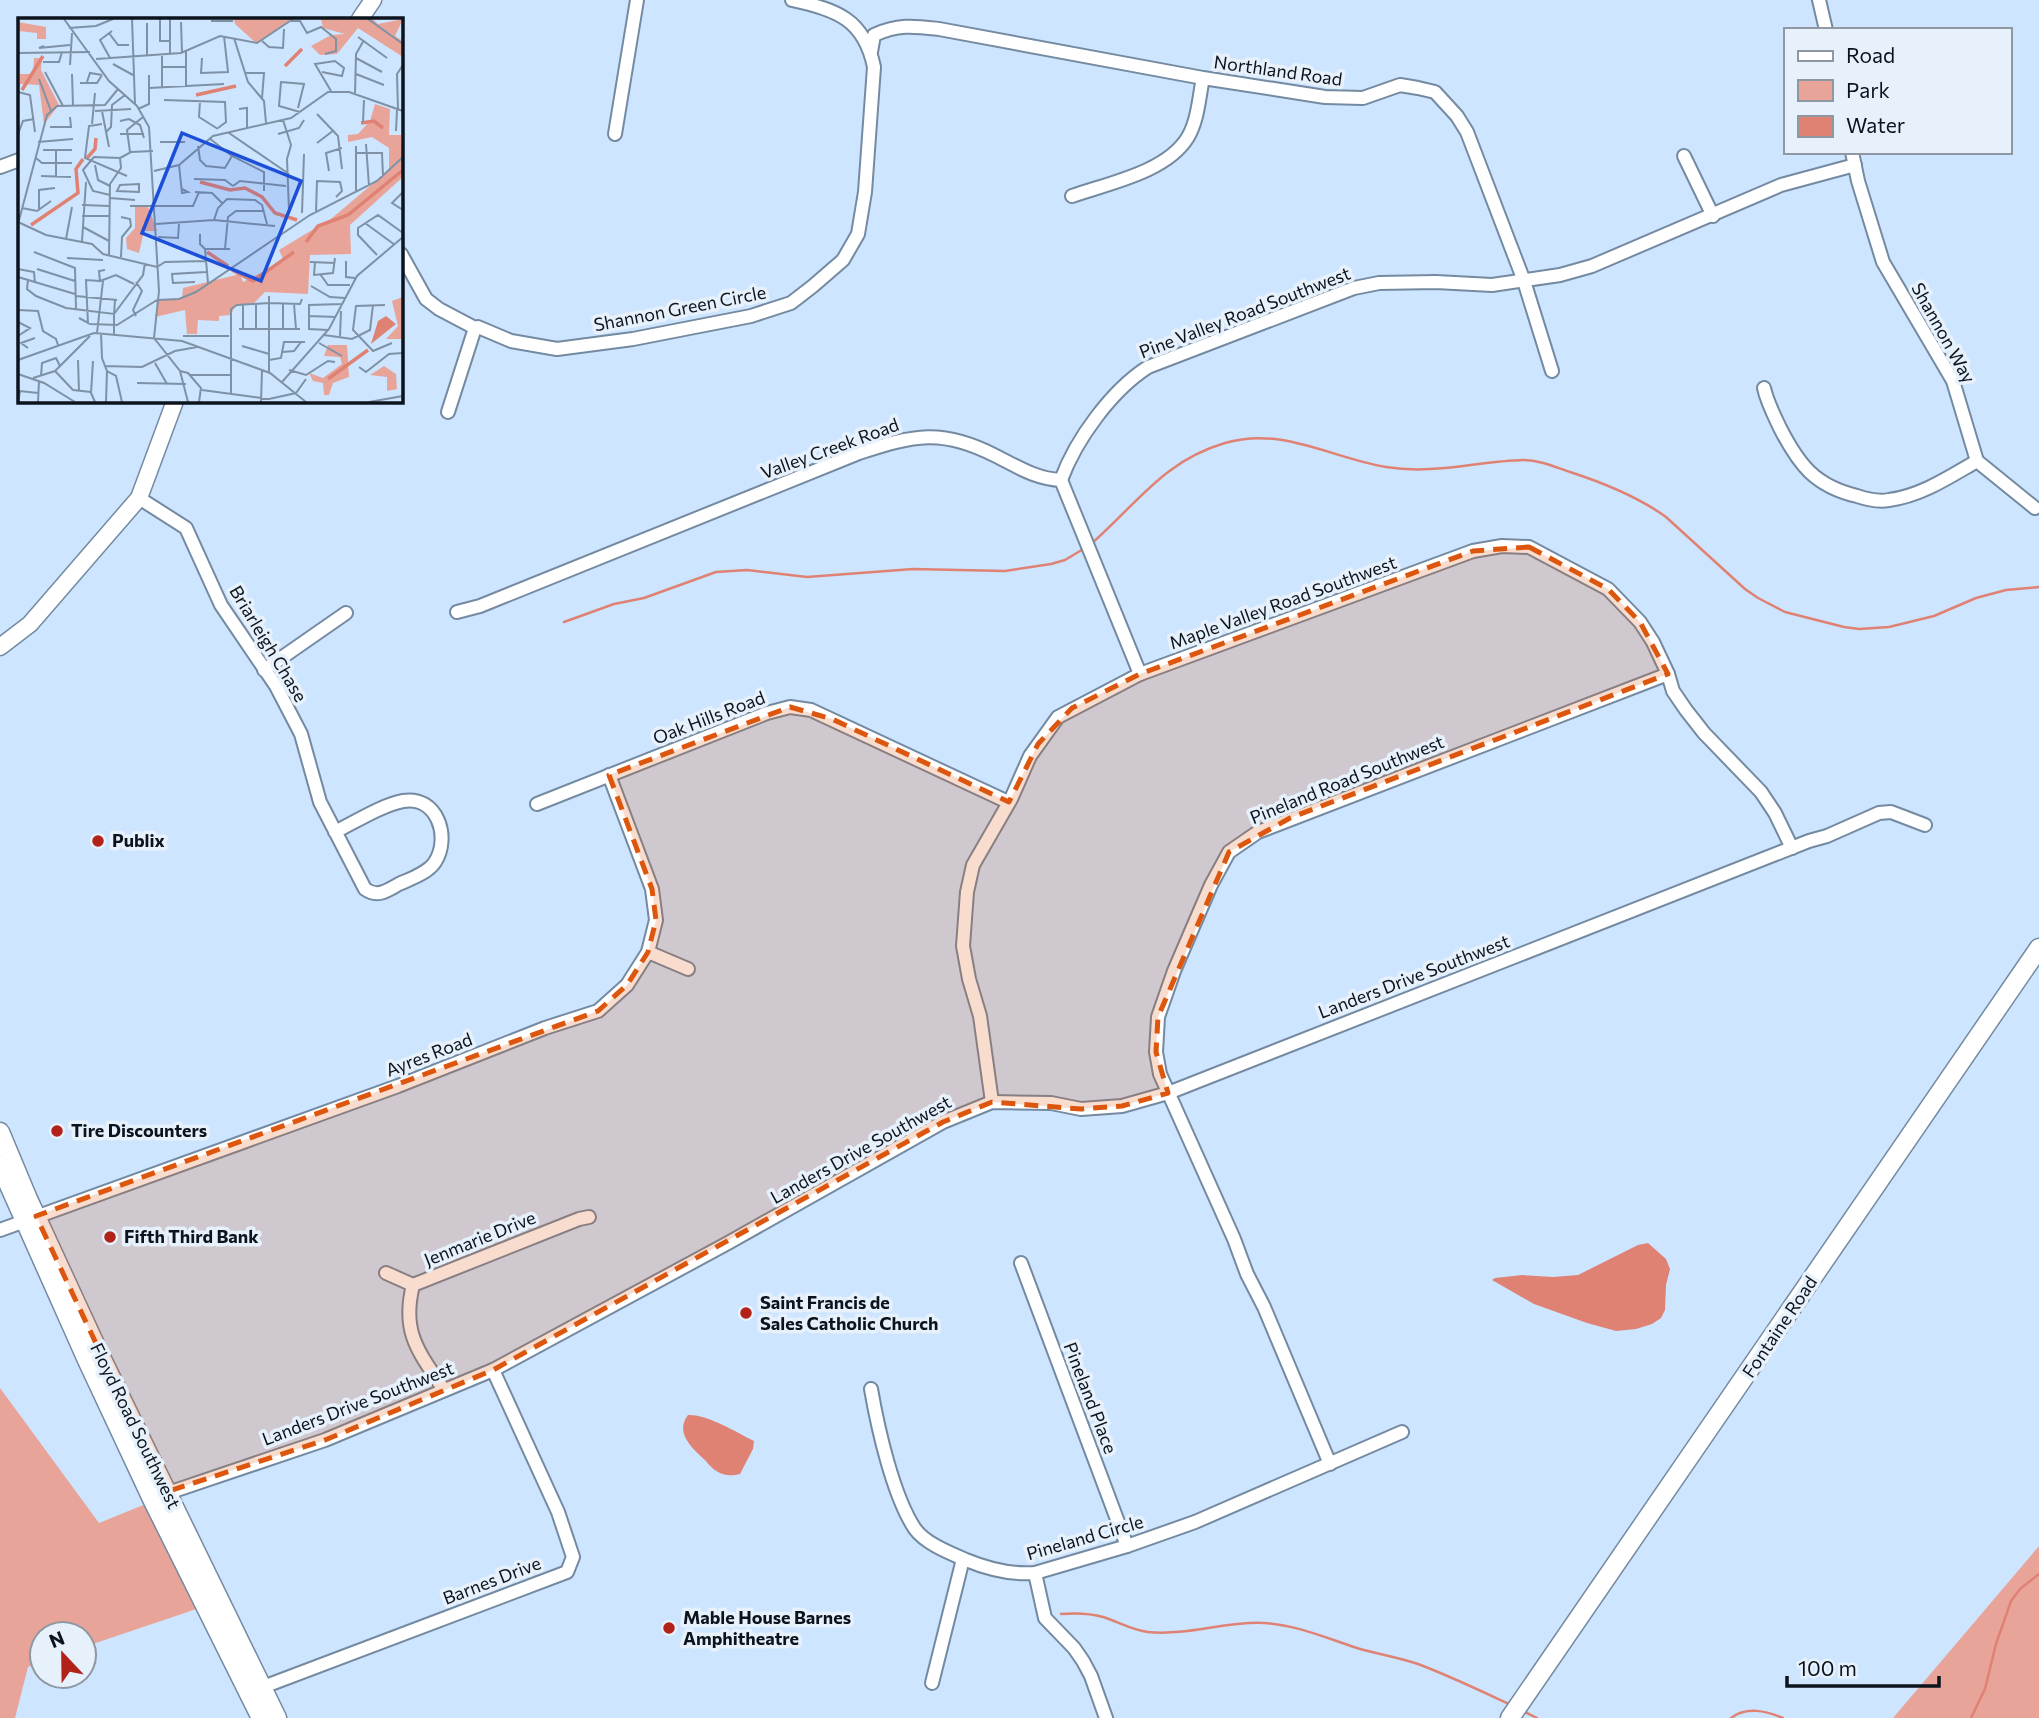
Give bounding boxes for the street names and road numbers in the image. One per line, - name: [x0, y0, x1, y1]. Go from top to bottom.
- street label: Northland Road: [1213, 50, 1344, 90]
- street label: Pine Valley Road Southwest: [1136, 262, 1353, 363]
- street label: Shannon Way: [1907, 278, 1980, 387]
- street label: Shannon Green Circle: [592, 281, 768, 336]
- street label: Valley Creek Road: [758, 413, 902, 483]
- street label: Maple Valley Road Southwest: [1166, 551, 1399, 653]
- street label: Briarleigh Chase: [225, 581, 312, 706]
- street label: Oak Hills Road: [649, 686, 768, 749]
- street label: Pineland Road Southwest: [1246, 730, 1447, 828]
- street label: Landers Drive Southwest: [1315, 929, 1513, 1023]
- street label: Ayres Road: [382, 1027, 475, 1081]
- street label: Landers Drive Southwest: [766, 1090, 955, 1208]
- street label: Jenmarie Drive: [421, 1206, 539, 1270]
- street label: Fontaine Road: [1737, 1271, 1821, 1381]
- street label: Floyd Road Southwest: [86, 1339, 186, 1512]
- street label: Pineland Place: [1060, 1339, 1122, 1456]
- street label: Landers Drive Southwest: [259, 1356, 457, 1450]
- street label: Pineland Circle: [1024, 1510, 1146, 1564]
- street label: Barnes Drive: [440, 1551, 544, 1609]

